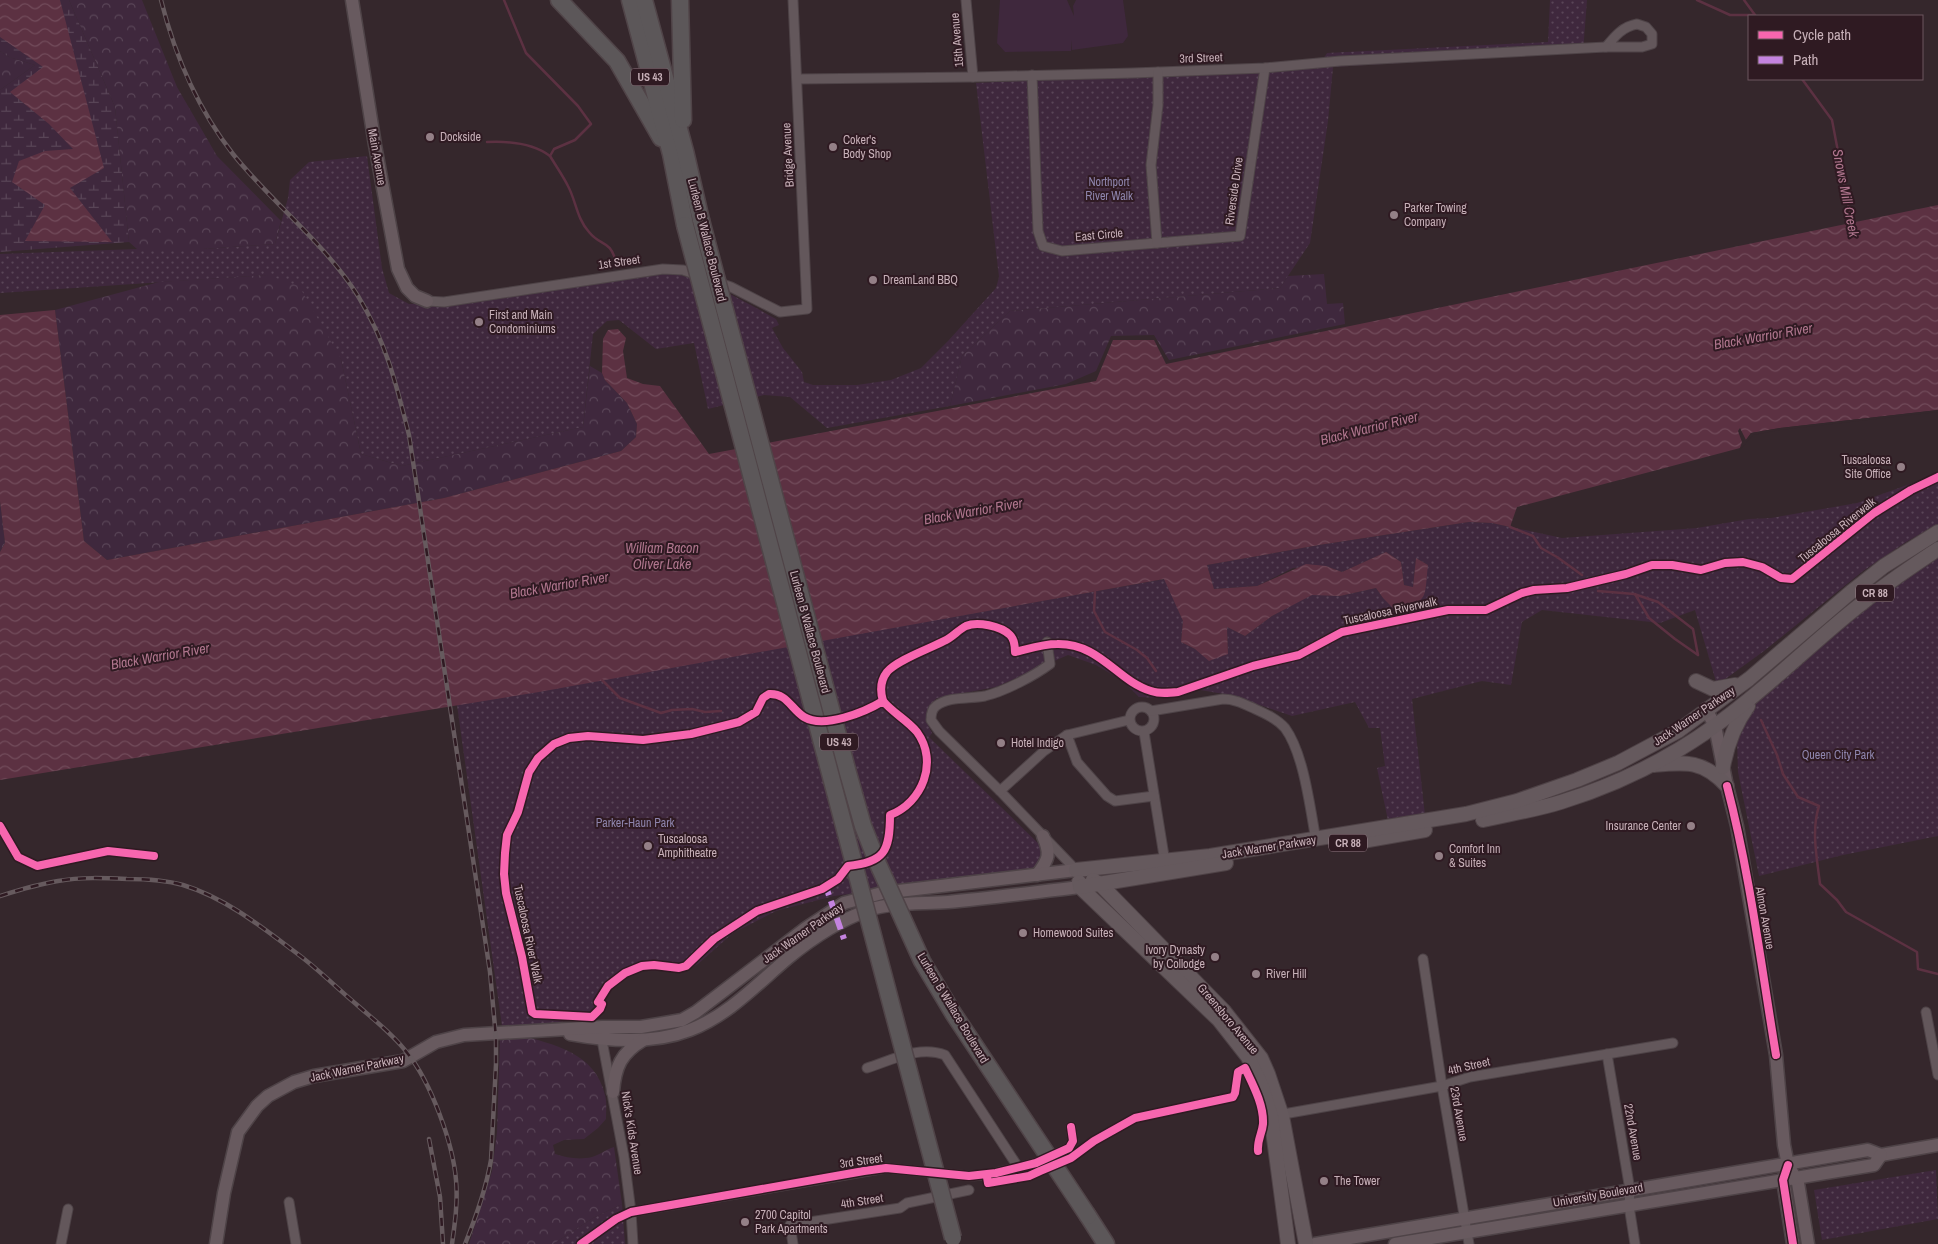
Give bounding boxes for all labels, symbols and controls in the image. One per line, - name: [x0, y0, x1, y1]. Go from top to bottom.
- street label: 15th Avenue: [947, 12, 967, 68]
- legend: [1748, 15, 1923, 80]
- text: Cycle path: [1793, 24, 1851, 45]
- street label: 3rd Street: [1179, 49, 1223, 67]
- text: Path: [1793, 49, 1818, 70]
- road number: US 43: [631, 68, 669, 86]
- street label: Bridge Avenue: [778, 122, 798, 188]
- street label: Main Avenue: [364, 127, 390, 187]
- place label: Dockside: [440, 129, 481, 145]
- marker: Dockside: [424, 131, 436, 143]
- place label: Coker's Body Shop: [843, 132, 891, 162]
- marker: Coker's Body Shop: [827, 141, 839, 153]
- water label: Snows Mill Creek: [1829, 147, 1864, 240]
- street label: Riverside Drive: [1221, 156, 1247, 226]
- park label: Northport River Walk: [1085, 174, 1133, 204]
- street label: Lurleen B Wallace Boulevard: [684, 177, 730, 303]
- place label: Parker Towing Company: [1404, 200, 1467, 230]
- marker: Parker Towing Company: [1388, 209, 1400, 221]
- street label: East Circle: [1074, 225, 1124, 245]
- street label: 1st Street: [597, 251, 641, 273]
- place label: DreamLand BBQ: [883, 272, 958, 288]
- marker: DreamLand BBQ: [867, 274, 879, 286]
- place label: First and Main Condominiums: [489, 307, 556, 337]
- marker: First and Main Condominiums: [473, 316, 485, 328]
- water label: Black Warrior River: [1712, 318, 1815, 354]
- water label: Black Warrior River: [1318, 407, 1421, 449]
- place label: Tuscaloosa Site Office: [1842, 452, 1892, 482]
- marker: Tuscaloosa Site Office: [1895, 461, 1907, 473]
- water label: Black Warrior River: [922, 493, 1025, 529]
- street label: Tuscaloosa Riverwalk: [1795, 494, 1879, 566]
- water label: William Bacon Oliver Lake: [625, 539, 699, 573]
- water label: Black Warrior River: [508, 567, 611, 603]
- street label: Lurleen B Wallace Boulevard: [786, 569, 834, 695]
- road number: CR 88: [1856, 584, 1894, 602]
- street label: Tuscaloosa Riverwalk: [1342, 593, 1438, 629]
- water label: Black Warrior River: [109, 638, 212, 674]
- street label: Jack Warner Parkway: [1650, 683, 1738, 749]
- road number: US 43: [820, 734, 858, 750]
- place label: Hotel Indigo: [1011, 735, 1064, 751]
- marker: Hotel Indigo: [995, 737, 1007, 749]
- park label: Queen City Park: [1802, 747, 1874, 763]
- park label: Parker-Haun Park: [596, 815, 674, 831]
- place label: Insurance Center: [1606, 818, 1682, 834]
- marker: Insurance Center: [1685, 820, 1697, 832]
- place label: Tuscaloosa Amphitheatre: [657, 831, 717, 861]
- street label: Jack Warner Parkway: [1221, 832, 1317, 862]
- road number: CR 88: [1329, 834, 1367, 851]
- marker: Tuscaloosa Amphitheatre: [642, 840, 654, 852]
- place label: Comfort Inn & Suites: [1449, 841, 1500, 871]
- marker: Comfort Inn & Suites: [1433, 850, 1445, 862]
- street label: Tuscaloosa River Walk: [510, 883, 546, 985]
- street label: Almon Avenue: [1751, 884, 1778, 951]
- street label: Jack Warner Parkway: [759, 899, 847, 967]
- place label: Homewood Suites: [1033, 925, 1113, 941]
- marker: Homewood Suites: [1017, 927, 1029, 939]
- place label: Ivory Dynasty by Collodge: [1145, 942, 1205, 972]
- street label: Lurleen B Wallace Boulevard: [914, 950, 992, 1066]
- marker: Ivory Dynasty by Collodge: [1209, 951, 1221, 963]
- place label: River Hill: [1266, 966, 1306, 982]
- marker: River Hill: [1250, 968, 1262, 980]
- street label: Greensboro Avenue: [1194, 980, 1262, 1058]
- street label: Jack Warner Parkway: [309, 1050, 405, 1086]
- street label: 4th Street: [1446, 1053, 1492, 1079]
- street label: 23rd Avenue: [1446, 1085, 1472, 1143]
- street label: Nick's Kids Avenue: [618, 1090, 646, 1176]
- street label: 22nd Avenue: [1620, 1102, 1646, 1162]
- street label: 3rd Street: [838, 1150, 884, 1172]
- place label: The Tower: [1334, 1173, 1380, 1189]
- marker: The Tower: [1318, 1175, 1330, 1187]
- street label: University Boulevard: [1552, 1179, 1644, 1211]
- street label: 4th Street: [840, 1190, 885, 1212]
- place label: 2700 Capitol Park Apartments: [755, 1207, 828, 1237]
- marker: 2700 Capitol Park Apartments: [739, 1216, 751, 1228]

